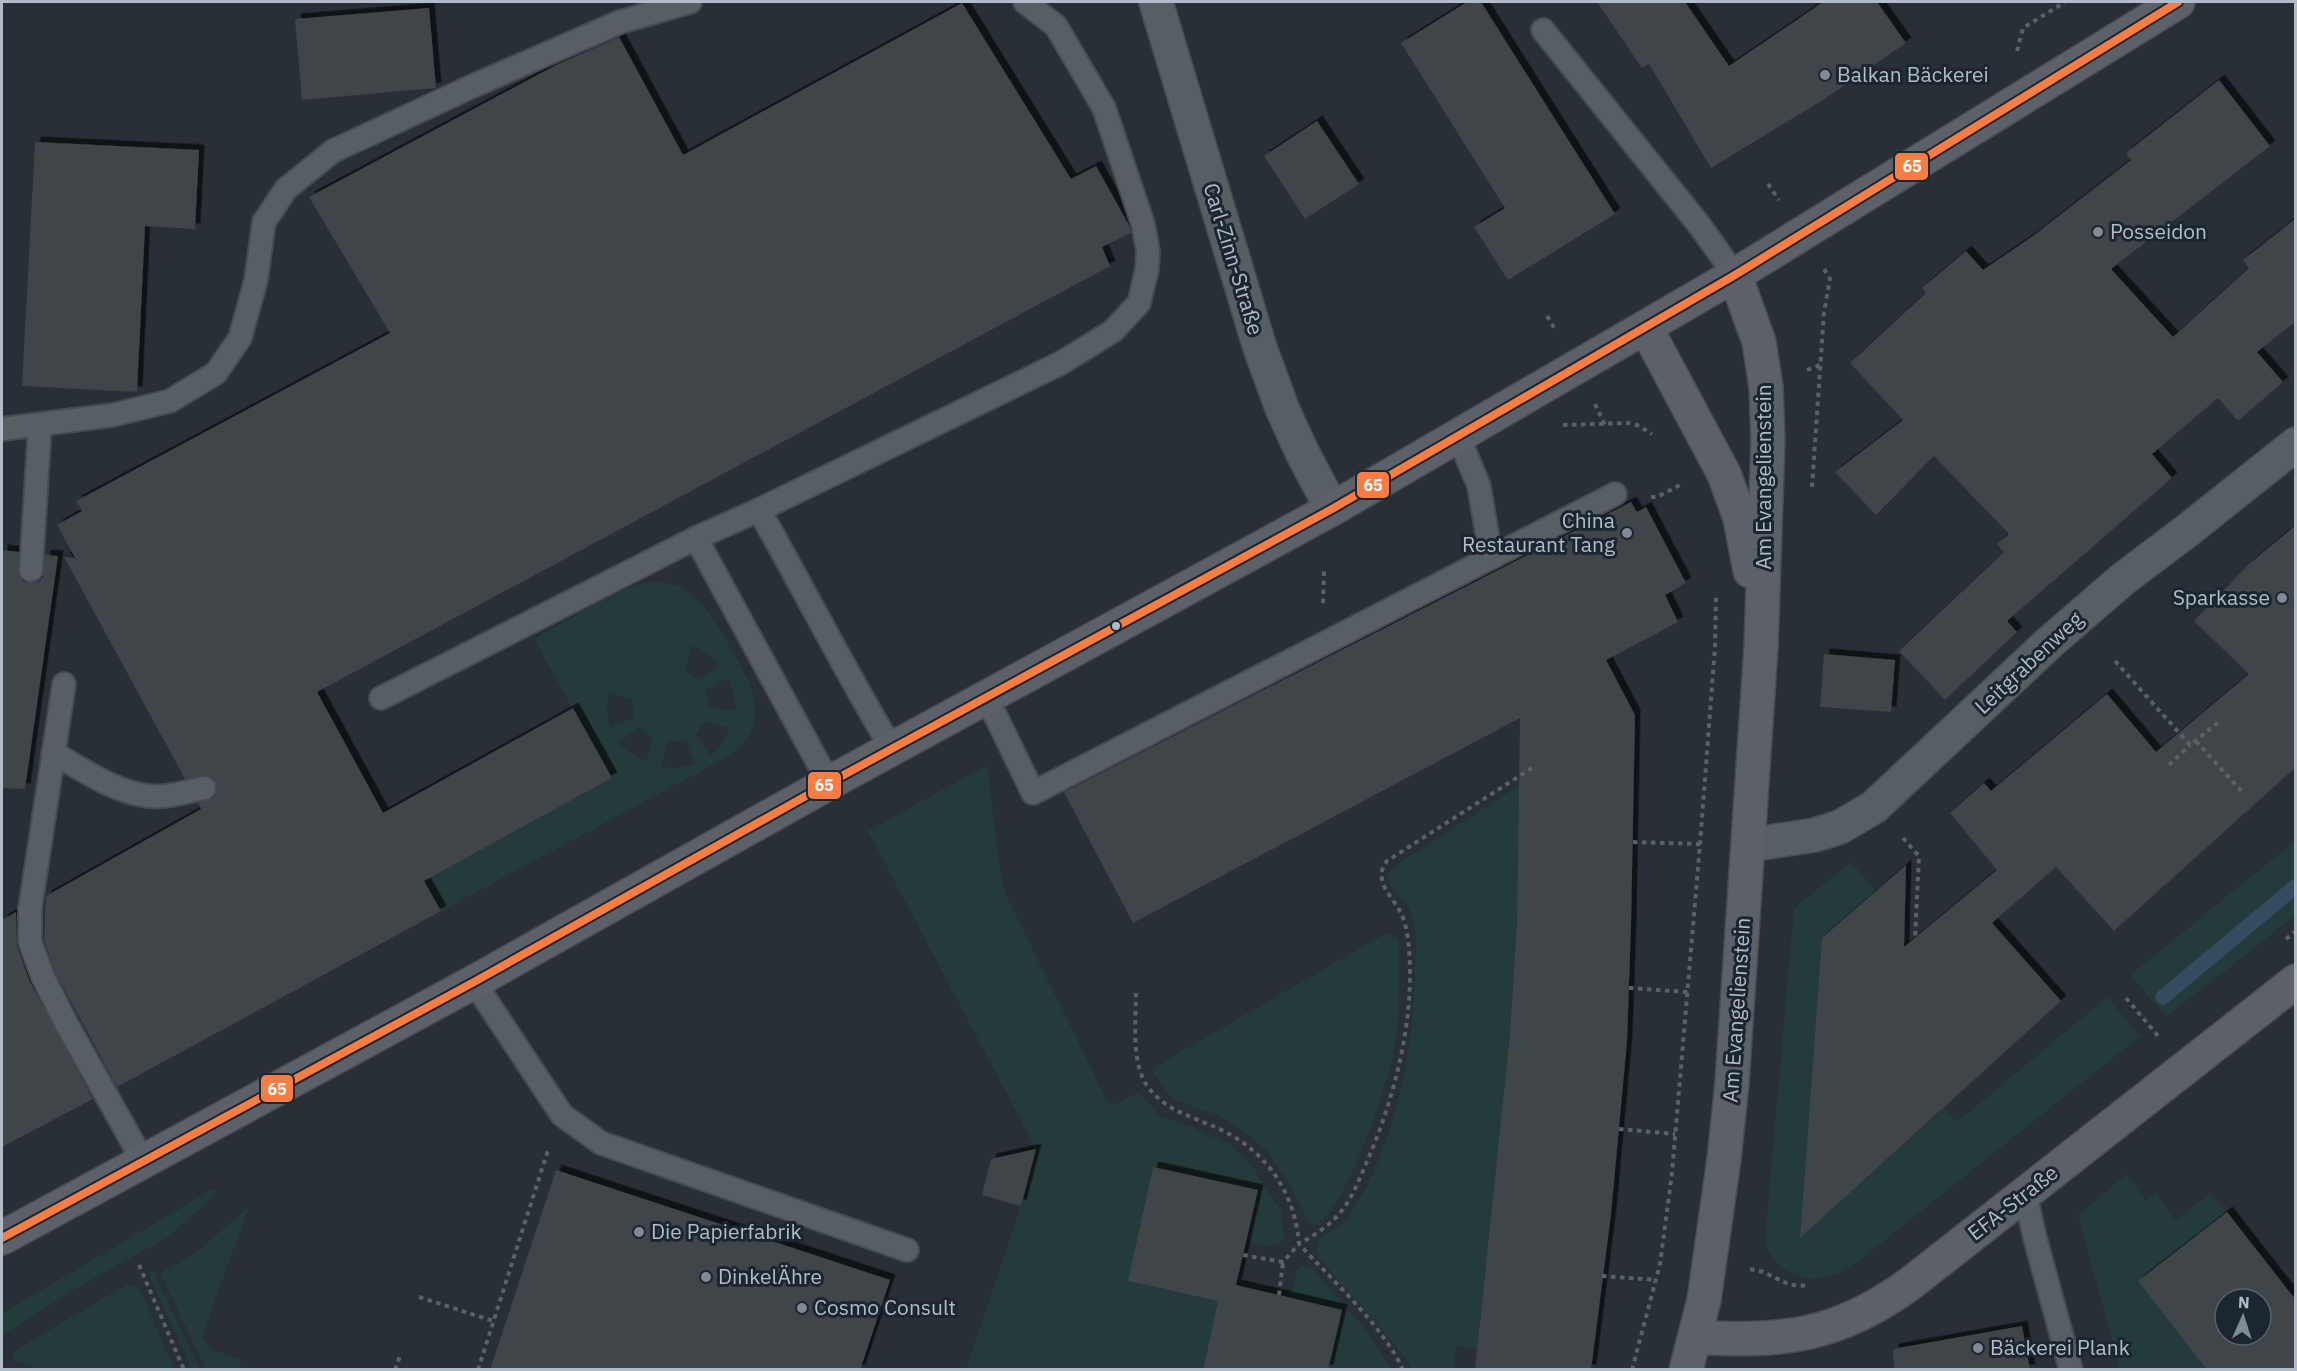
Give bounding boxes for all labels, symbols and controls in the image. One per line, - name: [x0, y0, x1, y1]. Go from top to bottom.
- place label: Balkan Bäckerei: [1837, 60, 1989, 88]
- marker: Balkan Bäckerei: [1818, 68, 1832, 82]
- line badge: 65: [1894, 152, 1929, 181]
- text: 65: [1902, 156, 1922, 176]
- street label: Carl-Zinn-Straße: [1198, 179, 1270, 338]
- place label: Posseidon: [2110, 217, 2207, 245]
- marker: Posseidon: [2091, 225, 2105, 239]
- street label: Am Evangelienstein: [1749, 384, 1777, 570]
- line badge: 65: [1356, 471, 1390, 499]
- text: 65: [1363, 475, 1383, 495]
- place label: China Restaurant Tang: [1462, 506, 1615, 558]
- marker: China Restaurant Tang: [1620, 526, 1634, 540]
- place label: Sparkasse: [2173, 583, 2270, 611]
- marker: Sparkasse: [2275, 591, 2289, 605]
- street label: Leitgrabenweg: [1968, 605, 2088, 720]
- unlabelled marker: [1110, 620, 1122, 632]
- line badge: 65: [807, 771, 842, 800]
- text: 65: [814, 775, 834, 795]
- street label: Am Evangelienstein: [1716, 917, 1756, 1103]
- line badge: 65: [260, 1074, 294, 1103]
- text: 65: [267, 1079, 287, 1099]
- street label: EFA-Straße: [1961, 1158, 2063, 1246]
- place label: Die Papierfabrik: [651, 1217, 802, 1245]
- marker: Die Papierfabrik: [632, 1225, 646, 1239]
- place label: DinkelÄhre: [718, 1262, 822, 1290]
- marker: DinkelÄhre: [699, 1270, 713, 1284]
- north arrow: [2213, 1287, 2273, 1347]
- text: N: [2237, 1292, 2250, 1312]
- place label: Cosmo Consult: [814, 1293, 956, 1321]
- marker: Cosmo Consult: [795, 1301, 809, 1315]
- place label: Bäckerei Plank: [1990, 1333, 2130, 1361]
- marker: Bäckerei Plank: [1971, 1341, 1985, 1355]

